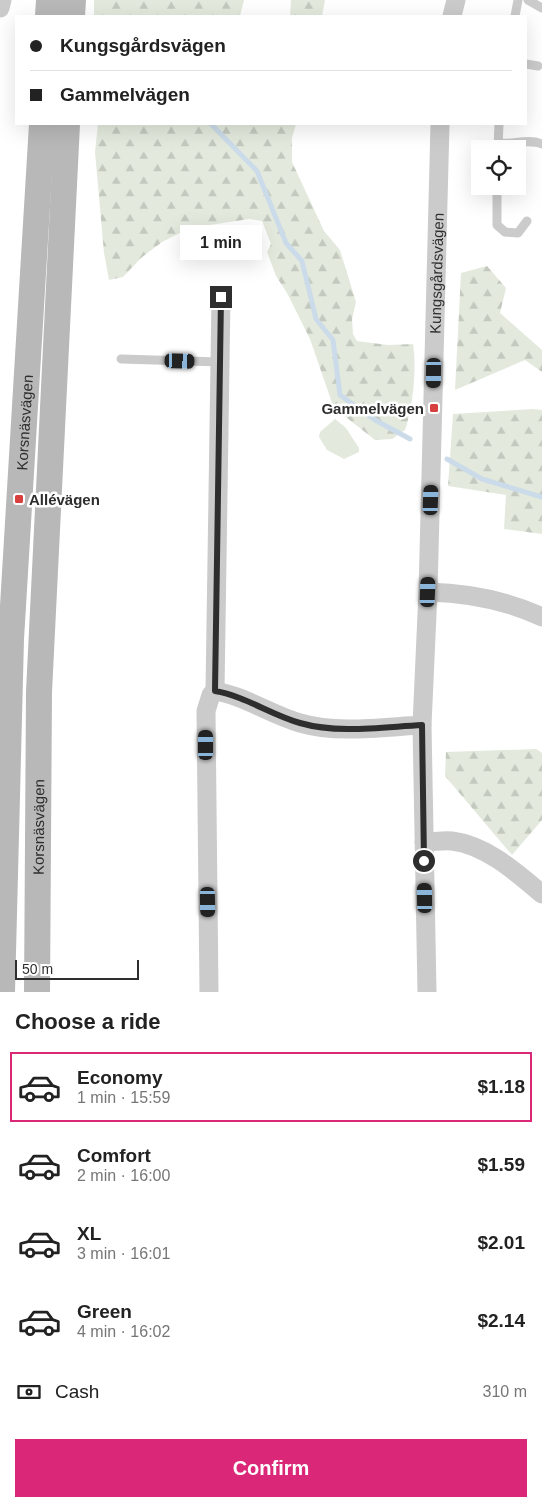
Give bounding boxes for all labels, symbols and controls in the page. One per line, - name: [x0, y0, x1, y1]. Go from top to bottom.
- text: Kungsgårdsvägen: [60, 35, 226, 56]
- text: Gammelvägen: [60, 84, 190, 105]
- map controls: [471, 140, 526, 195]
- button: locate: [471, 140, 526, 195]
- street label: Kungsgårdsvägen: [426, 213, 446, 334]
- callout: 1 min: [180, 224, 262, 260]
- text: 1 min: [200, 234, 242, 251]
- route end: [210, 286, 232, 308]
- car: [164, 353, 195, 369]
- car: [426, 358, 441, 388]
- street label: Korsnäsvägen: [13, 374, 35, 471]
- place label: Gammelvägen: [321, 400, 424, 417]
- marker: Gammelvägen: [428, 402, 440, 414]
- car: [422, 485, 439, 515]
- place label: Allévägen: [29, 491, 100, 508]
- marker: Allévägen: [13, 493, 25, 505]
- car: [419, 577, 436, 607]
- car: [198, 730, 213, 760]
- street label: Korsnäsvägen: [29, 779, 47, 875]
- route start: [413, 850, 435, 872]
- car: [417, 883, 432, 913]
- car: [200, 887, 215, 917]
- scale bar: [15, 957, 139, 980]
- text: 50 m: [22, 961, 53, 977]
- text: Choose a ride: [15, 1009, 160, 1034]
- icon: car: [17, 1065, 62, 1110]
- text: Economy: [77, 1067, 163, 1088]
- text: $1.18: [477, 1076, 525, 1097]
- text: 1 min · 15:59: [77, 1089, 170, 1106]
- icon: car: [17, 1143, 62, 1188]
- text: Comfort: [77, 1145, 151, 1166]
- text: $1.59: [477, 1154, 525, 1175]
- text: 2 min · 16:00: [77, 1167, 170, 1184]
- icon: car: [17, 1221, 62, 1266]
- text: XL: [77, 1223, 101, 1244]
- text: $2.01: [477, 1232, 525, 1253]
- text: 3 min · 16:01: [77, 1245, 170, 1262]
- icon: car: [17, 1299, 62, 1344]
- text: Green: [77, 1301, 132, 1322]
- text: $2.14: [477, 1310, 525, 1331]
- text: 4 min · 16:02: [77, 1323, 170, 1340]
- icon: cash: [15, 1378, 43, 1406]
- text: Cash: [55, 1381, 99, 1402]
- text: 310 m: [483, 1383, 527, 1400]
- button: Confirm: [15, 1439, 527, 1497]

